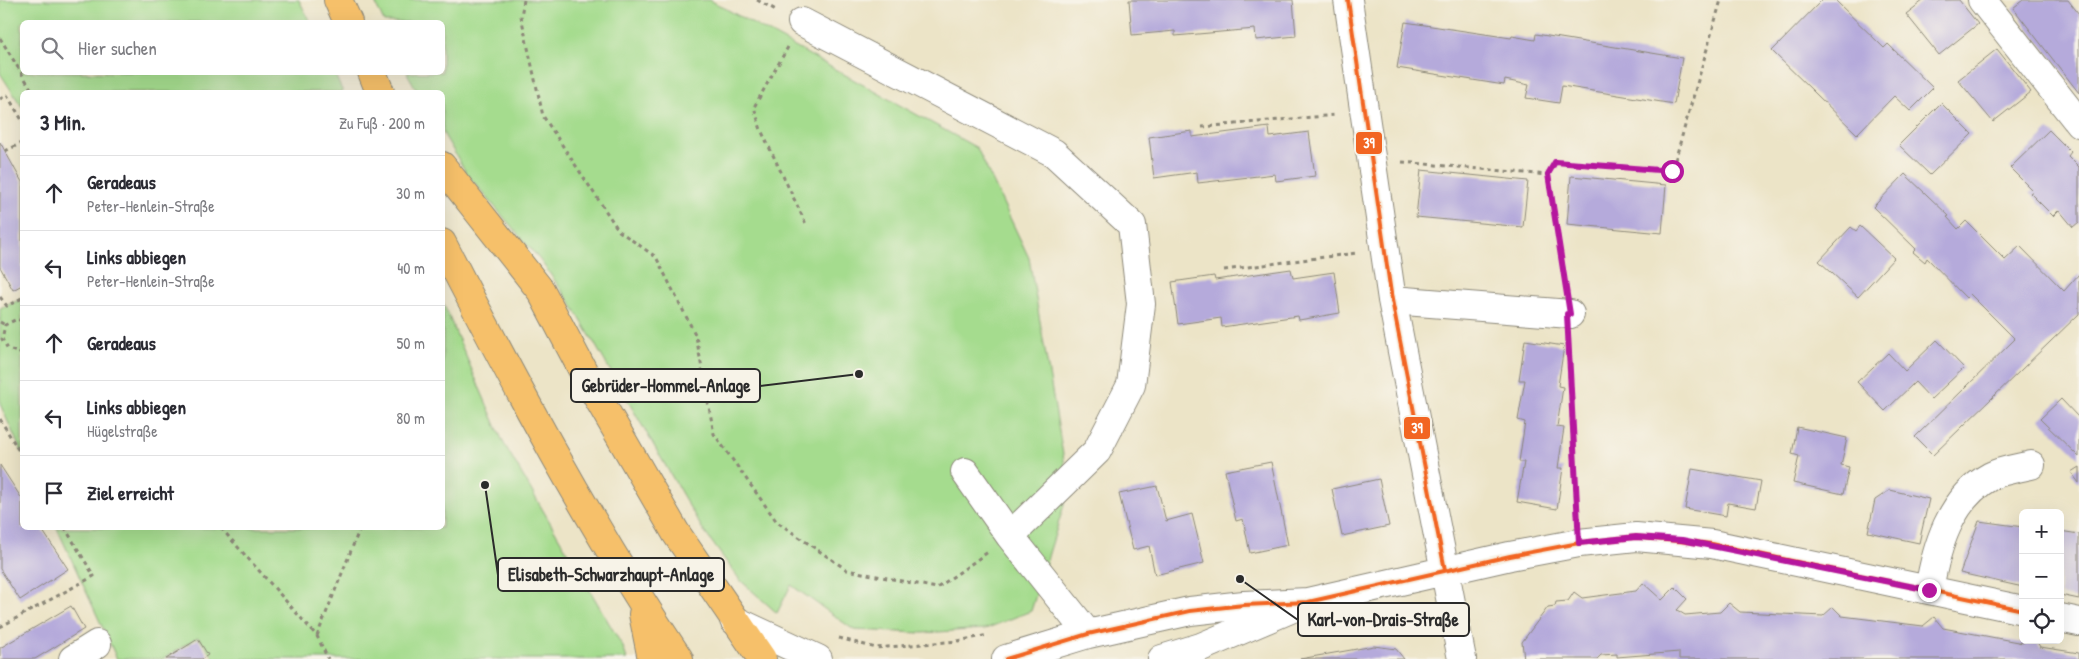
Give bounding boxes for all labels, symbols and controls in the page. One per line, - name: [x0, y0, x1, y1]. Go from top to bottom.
- search box: [20, 20, 445, 75]
- icon: search: [38, 34, 66, 62]
- text: Hier suchen: [78, 35, 157, 61]
- text: 3 Min.: [40, 108, 85, 137]
- text: Zu Fuß · 200 m: [339, 112, 425, 134]
- line badge: 39: [1355, 131, 1383, 155]
- text: 39: [1363, 133, 1376, 152]
- route start: [1661, 160, 1684, 183]
- text: Geradeaus: [87, 169, 156, 195]
- icon: ahead: [40, 179, 68, 207]
- text: 30 m: [396, 182, 425, 204]
- text: Peter-Henlein-Straße: [87, 195, 215, 217]
- text: Links abbiegen: [87, 244, 186, 270]
- icon: left: [40, 254, 68, 282]
- text: 40 m: [397, 257, 425, 279]
- text: Peter-Henlein-Straße: [87, 270, 215, 292]
- icon: ahead: [40, 329, 68, 357]
- text: Geradeaus: [87, 330, 156, 356]
- text: 50 m: [397, 332, 425, 354]
- callout: Gebrüder-Hommel-Anlage: [571, 369, 760, 402]
- text: Gebrüder-Hommel-Anlage: [581, 373, 751, 399]
- text: Links abbiegen: [87, 394, 186, 420]
- icon: left: [40, 404, 68, 432]
- text: 80 m: [396, 407, 425, 429]
- line badge: 39: [1403, 416, 1431, 440]
- text: 39: [1411, 418, 1424, 437]
- text: Hügelstraße: [87, 420, 158, 442]
- icon: arrive: [40, 479, 68, 507]
- text: Ziel erreicht: [87, 480, 174, 506]
- map controls: [2019, 509, 2064, 644]
- button: +: [2019, 509, 2064, 554]
- button: −: [2019, 554, 2064, 599]
- callout: Elisabeth-Schwarzhaupt-Anlage: [498, 558, 724, 591]
- text: Elisabeth-Schwarzhaupt-Anlage: [508, 562, 715, 588]
- route end: [1918, 579, 1941, 602]
- button: locate: [2019, 599, 2064, 644]
- callout: Karl-von-Drais-Straße: [1298, 603, 1469, 636]
- text: Karl-von-Drais-Straße: [1307, 607, 1459, 633]

